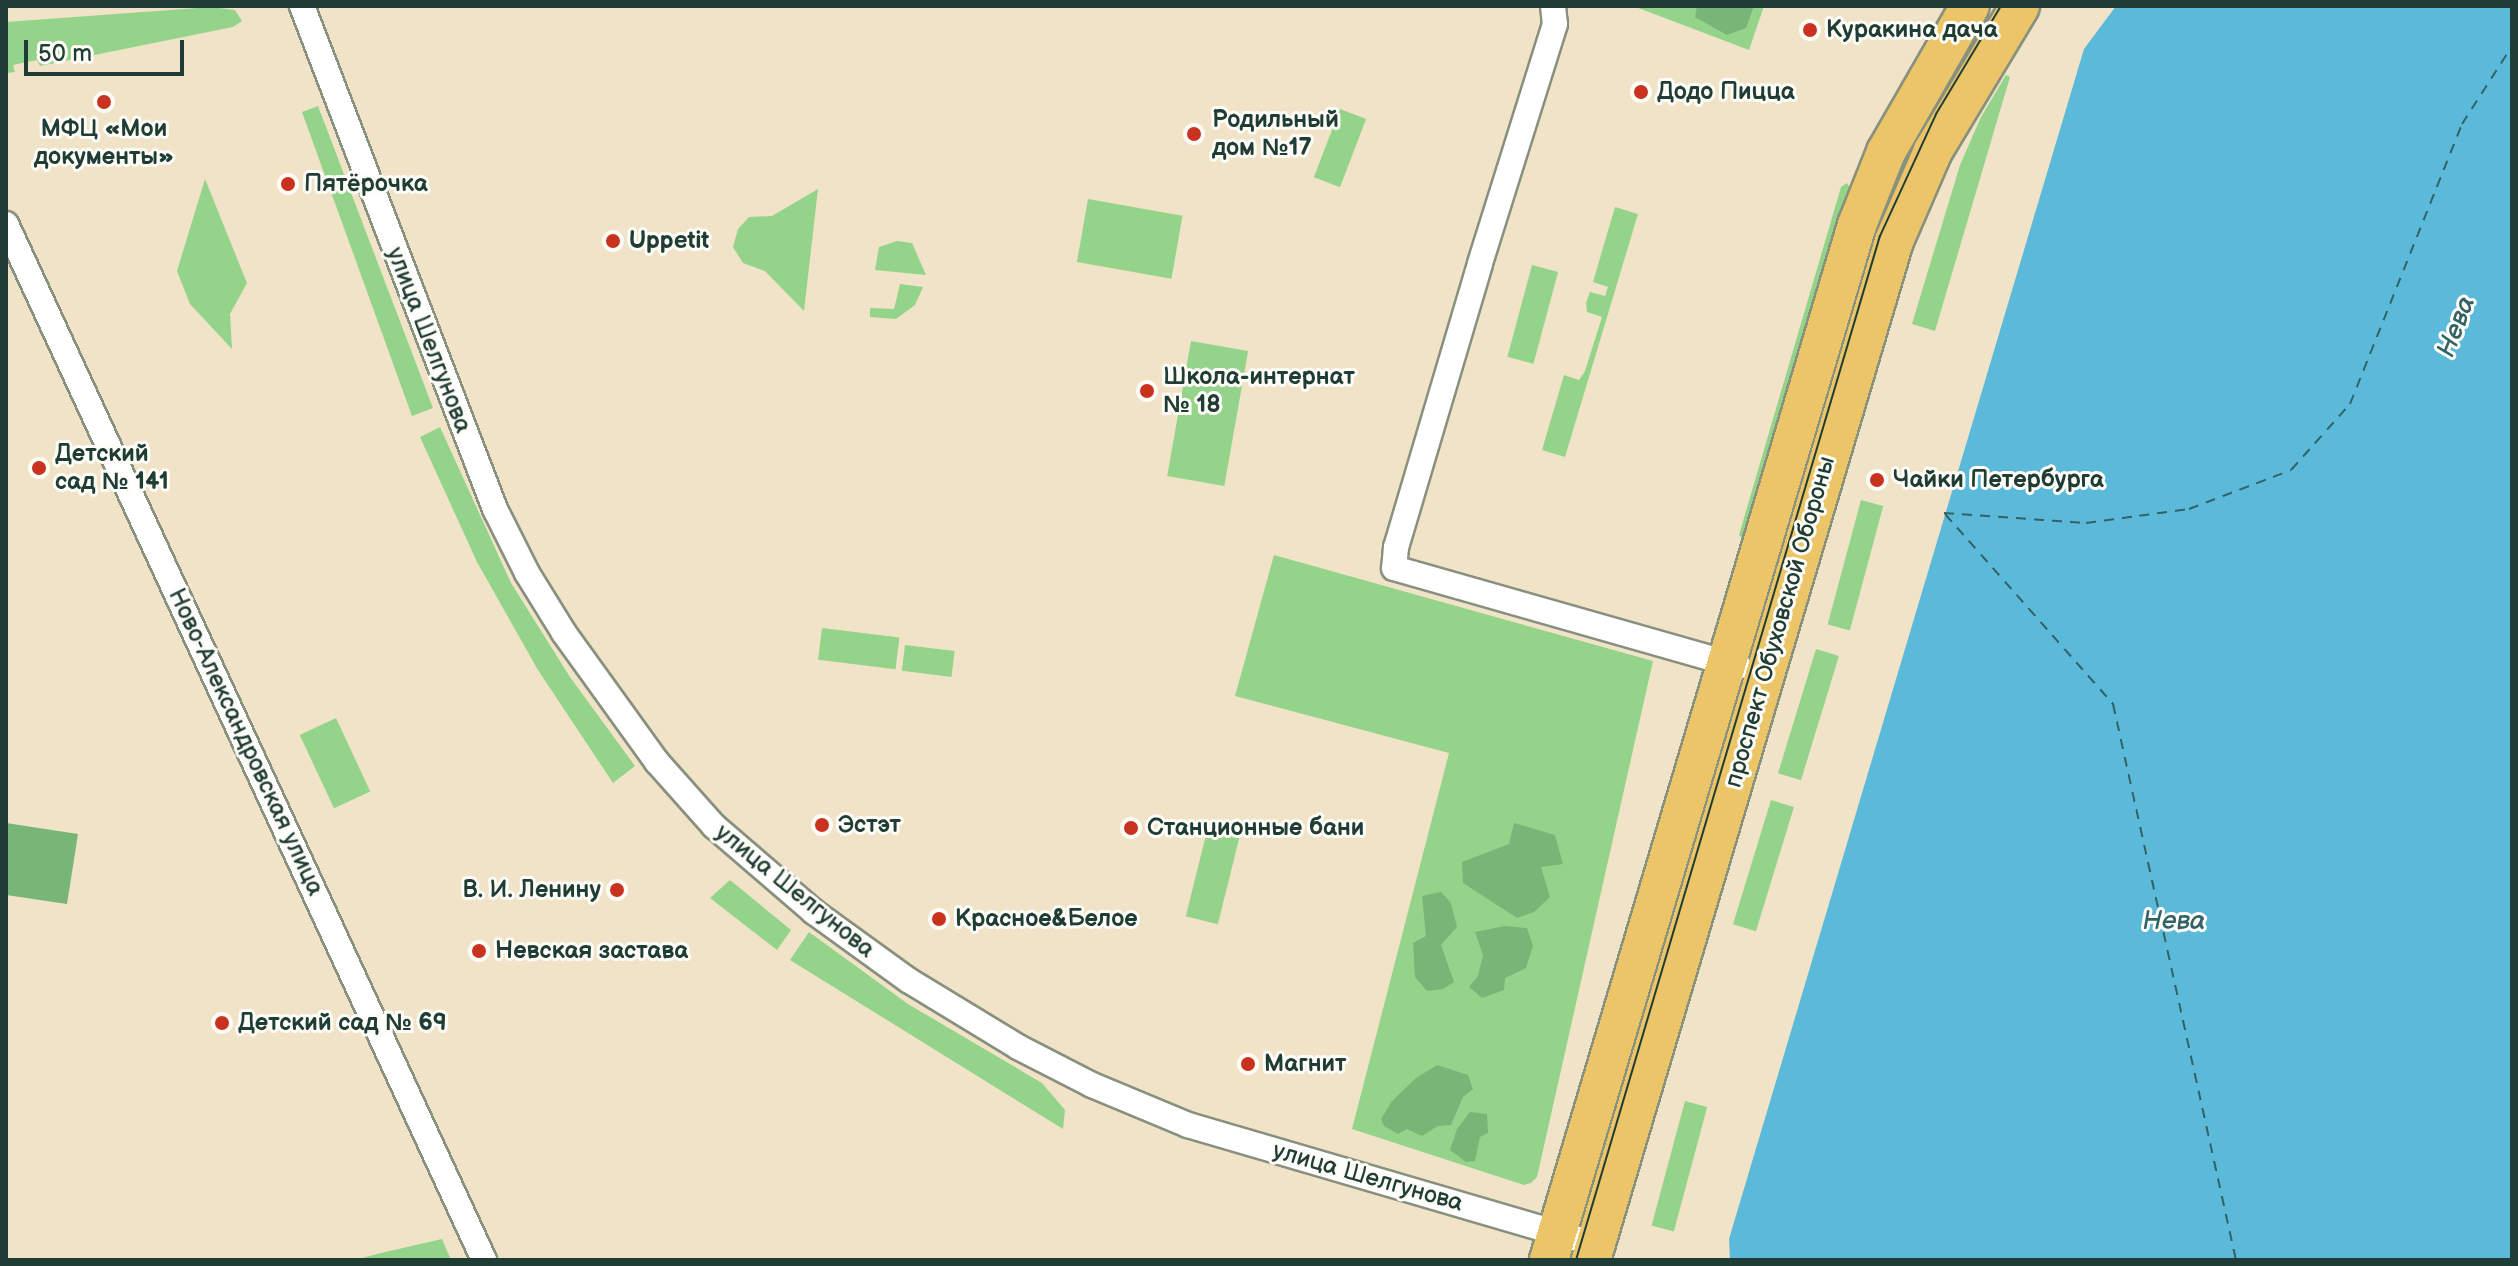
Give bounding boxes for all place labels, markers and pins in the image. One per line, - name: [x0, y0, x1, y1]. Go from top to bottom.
- place label: Куракина дача: [1826, 16, 1998, 44]
- marker: Куракина дача: [1801, 21, 1819, 39]
- place label: Додо Пицца: [1657, 78, 1795, 106]
- marker: Додо Пицца: [1632, 83, 1650, 101]
- marker: МФЦ «Мои документы»: [95, 93, 113, 111]
- place label: Родильный дом №17: [1212, 106, 1339, 162]
- place label: МФЦ «Мои документы»: [34, 115, 174, 171]
- marker: Родильный дом №17: [1183, 123, 1205, 145]
- place label: Пятёрочка: [304, 170, 428, 198]
- marker: Пятёрочка: [279, 175, 297, 193]
- place label: Uppetit: [629, 227, 709, 255]
- marker: Uppetit: [604, 232, 622, 250]
- place label: Школа-интернат № 18: [1163, 363, 1355, 419]
- marker: Школа-интернат № 18: [1138, 382, 1156, 400]
- place label: Детский сад № 141: [55, 440, 169, 496]
- marker: Детский сад № 141: [30, 459, 48, 477]
- place label: Чайки Петербурга: [1893, 466, 2104, 494]
- marker: Чайки Петербурга: [1868, 471, 1886, 489]
- place label: Эстэт: [838, 811, 901, 839]
- place label: Станционные бани: [1147, 814, 1364, 842]
- marker: Эстэт: [813, 816, 831, 834]
- marker: Станционные бани: [1122, 819, 1140, 837]
- place label: В. И. Ленину: [462, 876, 601, 904]
- marker: В. И. Ленину: [608, 881, 626, 899]
- place label: Красное&Белое: [955, 905, 1138, 933]
- marker: Красное&Белое: [930, 910, 948, 928]
- place label: Невская застава: [495, 937, 688, 965]
- marker: Невская застава: [470, 942, 488, 960]
- place label: Детский сад № 69: [238, 1009, 447, 1037]
- marker: Детский сад № 69: [213, 1014, 231, 1032]
- place label: Магнит: [1264, 1050, 1346, 1078]
- marker: Магнит: [1239, 1055, 1257, 1073]

